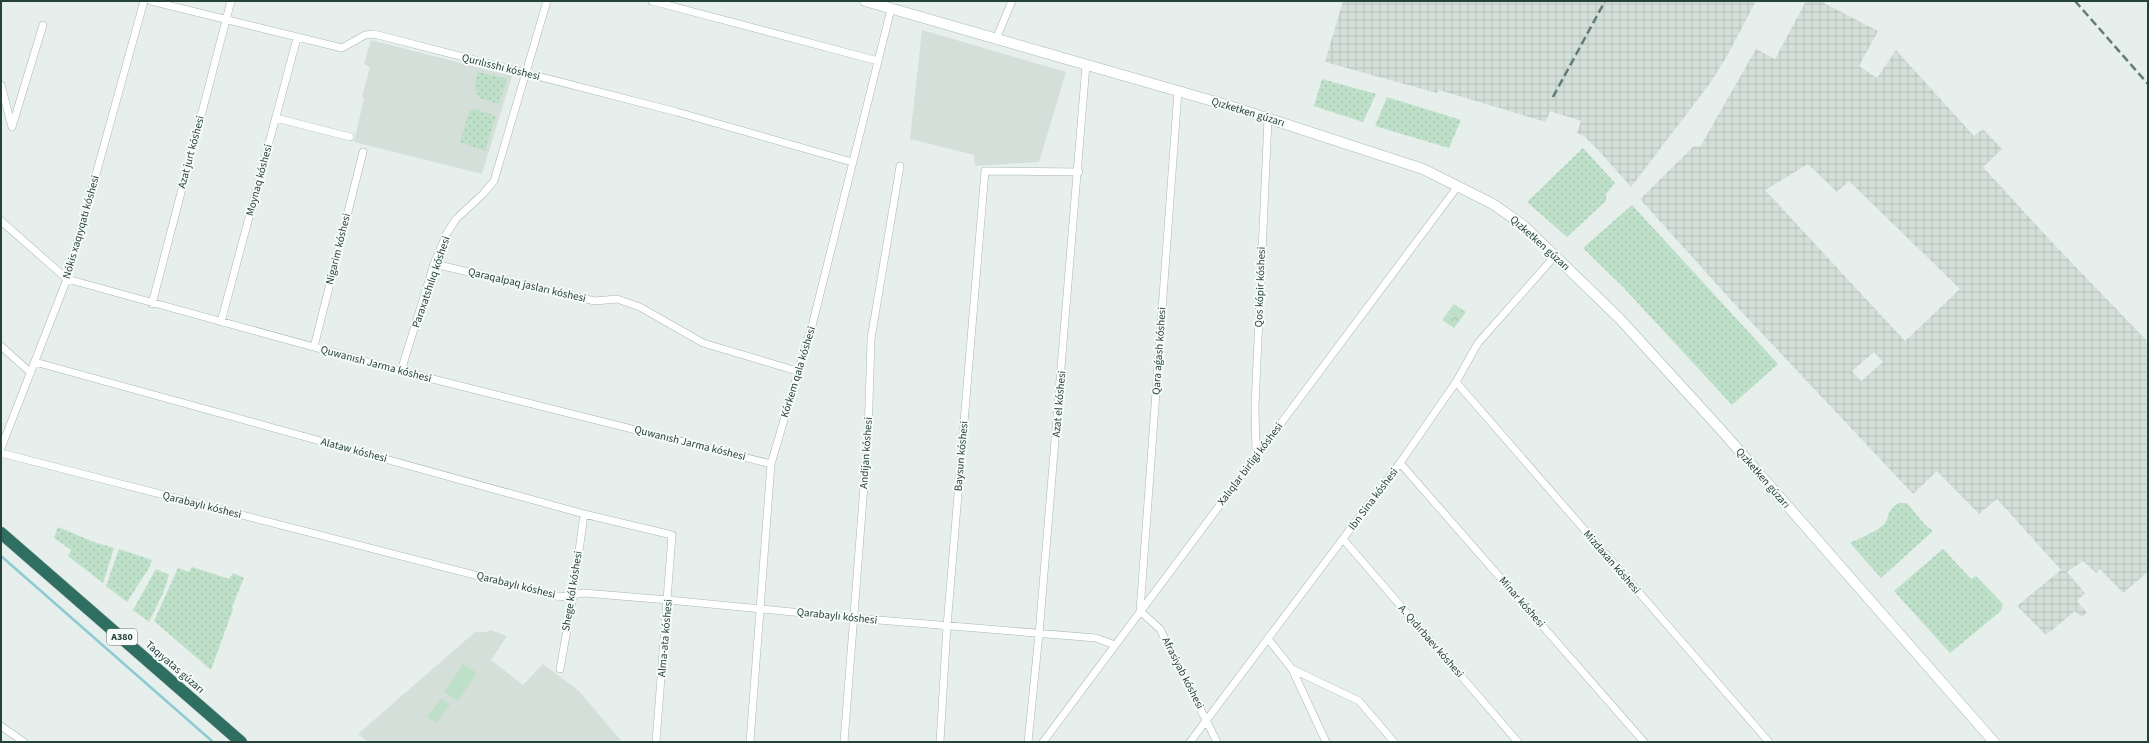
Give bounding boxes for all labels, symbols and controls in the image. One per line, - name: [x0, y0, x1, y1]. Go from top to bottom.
- street label: Qurılısshı kóshesi: [460, 50, 542, 84]
- street label: Qızketken gúzarı: [1209, 94, 1287, 130]
- street label: Azat jurt kóshesi: [174, 114, 208, 190]
- street label: Moynaq kóshesi: [242, 143, 276, 217]
- street label: Nókis xaqıyqatı kóshesi: [59, 174, 103, 280]
- street label: Nigarim kóshesi: [322, 212, 354, 286]
- street label: Qızketken gúzarı: [1507, 212, 1573, 274]
- street label: Paraxatshılıq kóshesi: [408, 234, 454, 330]
- street label: Qos kópir kóshesi: [1251, 246, 1269, 328]
- street label: Qaraqalpaq jasları kóshesi: [467, 264, 587, 306]
- street label: Qara aǵash kóshesi: [1148, 307, 1170, 395]
- street label: Kórkem qala kóshesi: [777, 324, 819, 420]
- street label: Quwanısh Jarma kóshesi: [319, 342, 433, 386]
- street label: Azat el kóshesi: [1049, 370, 1069, 438]
- street label: Andijan kóshesi: [856, 417, 876, 489]
- street label: Xalıqlar birligi kóshesi: [1214, 419, 1286, 509]
- street label: Baysun kóshesi: [950, 420, 972, 492]
- street label: Quwanısh Jarma kóshesi: [633, 422, 747, 464]
- street label: Alataw kóshesi: [319, 434, 389, 466]
- street label: Qızketken gúzarı: [1732, 444, 1794, 512]
- street label: Ibn Sina kóshesi: [1345, 465, 1401, 533]
- street label: Qarabaylı kóshesi: [161, 488, 243, 522]
- street label: Mizdaxan kóshesi: [1580, 527, 1644, 597]
- street label: Shege kól kóshesi: [558, 550, 586, 632]
- street label: Qarabaylı kóshesi: [475, 568, 557, 602]
- street label: Minar kóshesi: [1496, 573, 1548, 631]
- street label: Alma-ata kóshesi: [654, 598, 676, 678]
- street label: A. Qıdırbaev kóshesi: [1395, 601, 1467, 681]
- street label: Qarabaylı kóshesi: [796, 604, 878, 628]
- road number: A380: [107, 629, 137, 645]
- street label: Afrasiyab kóshesi: [1158, 634, 1208, 712]
- street label: Taqıyatas gúzarı: [142, 637, 208, 697]

